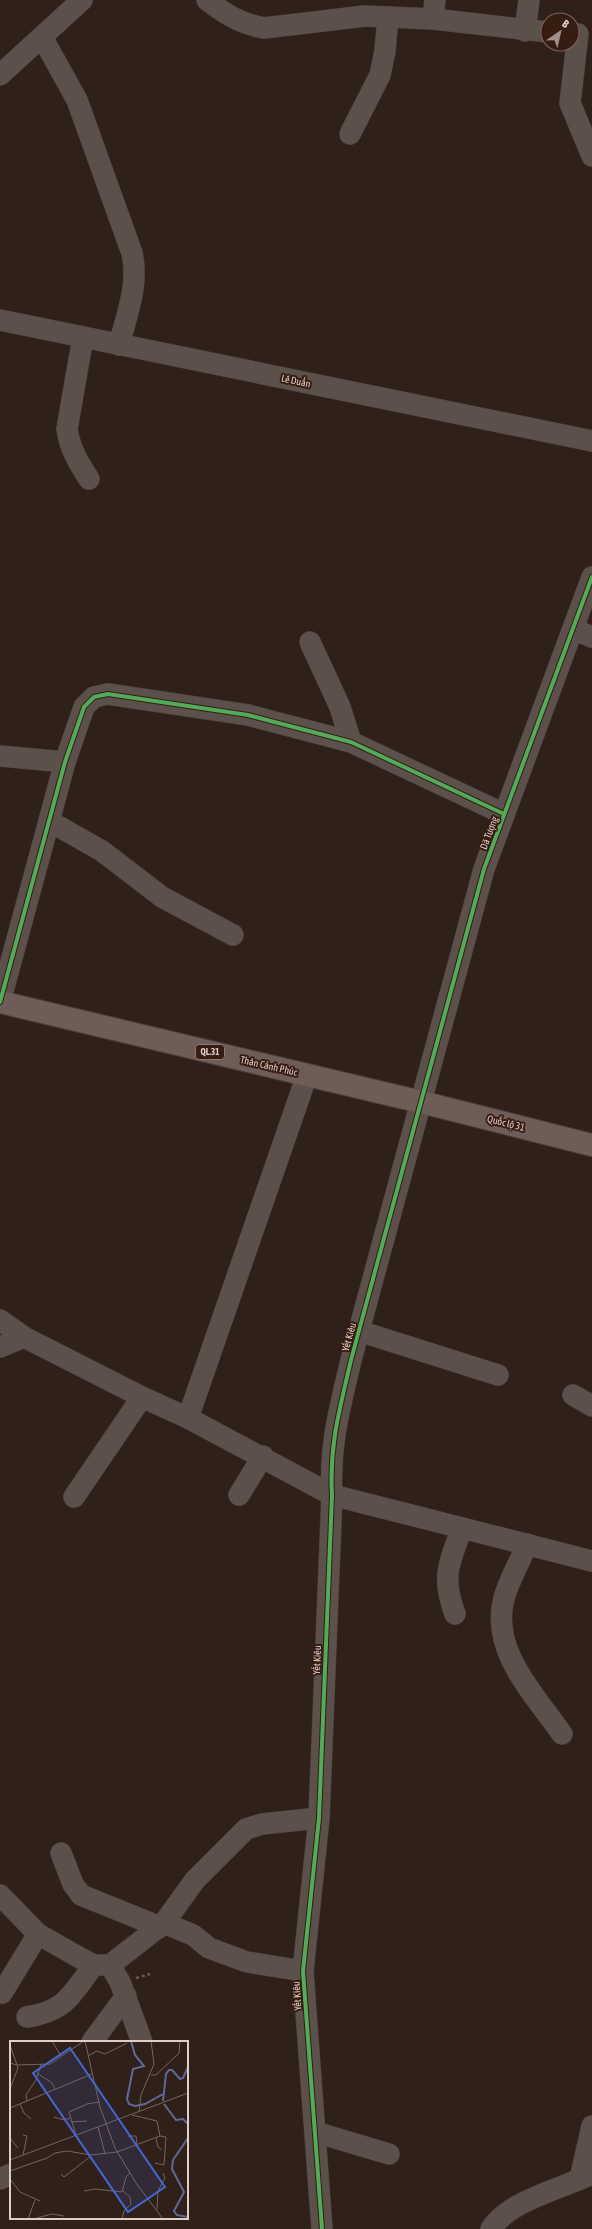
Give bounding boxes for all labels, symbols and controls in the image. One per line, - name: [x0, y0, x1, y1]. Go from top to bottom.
- north arrow: [540, 12, 580, 52]
- text: B: [560, 17, 572, 31]
- street label: Lê Duẩn: [280, 373, 312, 389]
- street label: Dã Tượng: [478, 814, 501, 851]
- road number: QL.31: [196, 1045, 224, 1059]
- street label: Thân Cảnh Phúc: [239, 1054, 299, 1078]
- street label: Quốc lộ 31: [486, 1113, 526, 1133]
- street label: Yết Kiêu: [340, 1321, 358, 1353]
- street label: Yết Kiêu: [311, 1645, 323, 1675]
- street label: Yết Kiêu: [290, 1981, 304, 2011]
- inset map: [10, 2041, 188, 2219]

